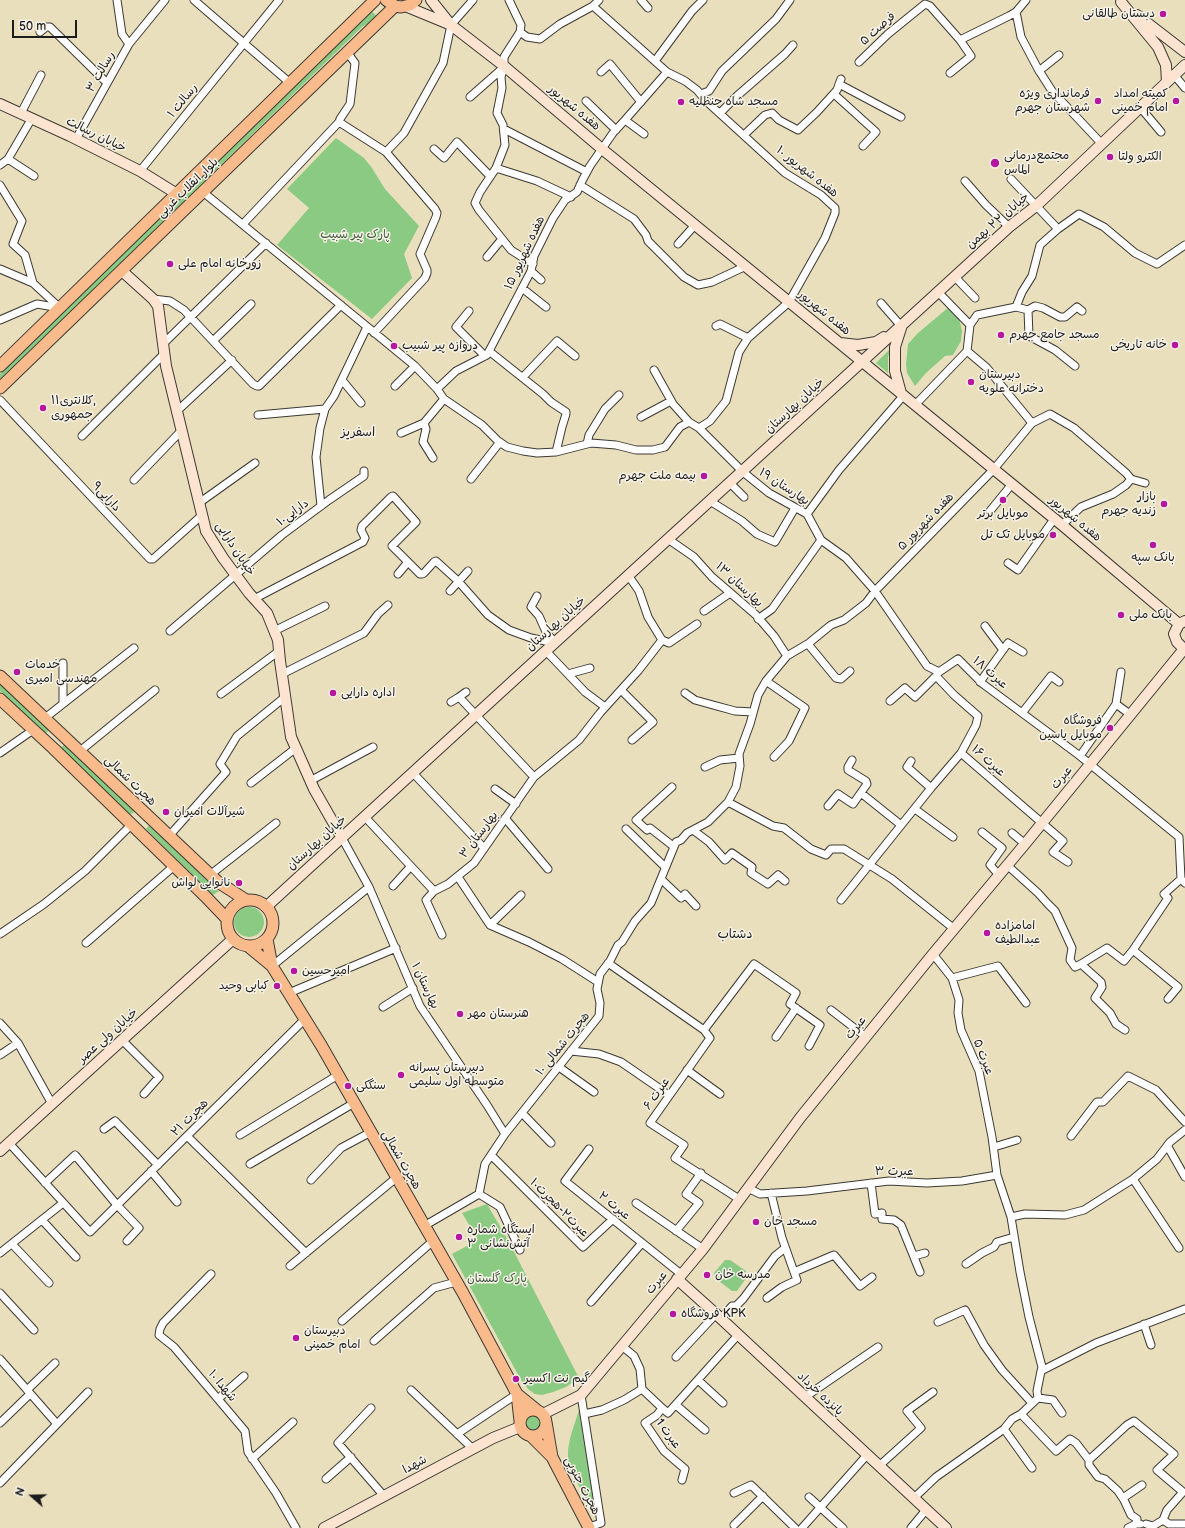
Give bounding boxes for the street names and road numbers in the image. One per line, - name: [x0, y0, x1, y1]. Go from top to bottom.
- street label: فرصت ۵: [857, 9, 899, 49]
- street label: رسالت ۳: [83, 49, 119, 95]
- street label: رسالت ۱: [165, 81, 201, 121]
- street label: هفده شهریور: [545, 82, 603, 134]
- street label: خیابان رسالت: [64, 114, 128, 156]
- street label: هفده شهریور ۱۰: [773, 143, 841, 201]
- street label: بلوار انقلاب غربی: [154, 155, 222, 221]
- street label: خیابان ۲۲ بهمن: [964, 190, 1032, 252]
- street label: هفده شهریور ۱۵: [502, 214, 548, 292]
- street label: هفده شهریور: [795, 287, 853, 339]
- street label: خیابان بهارستان: [763, 375, 827, 437]
- street label: بهارستان ۱۹: [756, 465, 812, 509]
- street label: دارایی۹: [89, 479, 123, 515]
- street label: هفده شهریور ۵: [895, 490, 957, 554]
- street label: هفده شهریور: [1046, 493, 1104, 545]
- street label: دارایی۱۰: [274, 496, 312, 530]
- street label: خیابان دارایی: [212, 519, 258, 579]
- street label: بهارستان ۱۳: [712, 559, 766, 611]
- street label: خیابان بهارستان: [523, 594, 589, 654]
- street label: عبرت ۱۸: [970, 654, 1010, 692]
- street label: عبرت ۱۶: [968, 742, 1008, 780]
- street label: هجرت شمالی: [101, 753, 159, 809]
- street label: عبرت: [1048, 764, 1076, 792]
- street label: بهارستان ۳: [457, 809, 501, 861]
- street label: خیابان بهارستان: [284, 813, 350, 873]
- street label: بهارستان ۱: [408, 960, 442, 1012]
- street label: خیابان ولی عصر: [75, 1005, 141, 1067]
- street label: هجرت شمالی ۱۰: [533, 1009, 593, 1079]
- street label: عبرت: [842, 1014, 870, 1042]
- street label: عبرت ۵: [970, 1037, 996, 1077]
- street label: عبرت ۶: [641, 1075, 673, 1113]
- street label: هجرت ۲۱: [168, 1096, 212, 1140]
- street label: هجرت شمالی: [378, 1128, 424, 1192]
- street label: عبرت ۳: [875, 1165, 913, 1179]
- street label: عبرت۲-هجرت۱۰: [527, 1176, 591, 1240]
- street label: عبرت ۲: [595, 1189, 633, 1223]
- street label: عبرت: [643, 1269, 671, 1297]
- street label: شهدا ۱۰: [205, 1367, 239, 1405]
- street label: پانزده خرداد: [794, 1369, 846, 1419]
- street label: عبرت 1: [652, 1416, 684, 1452]
- street label: شهدا: [400, 1453, 430, 1477]
- street label: هجرت جنوبی: [561, 1454, 603, 1518]

